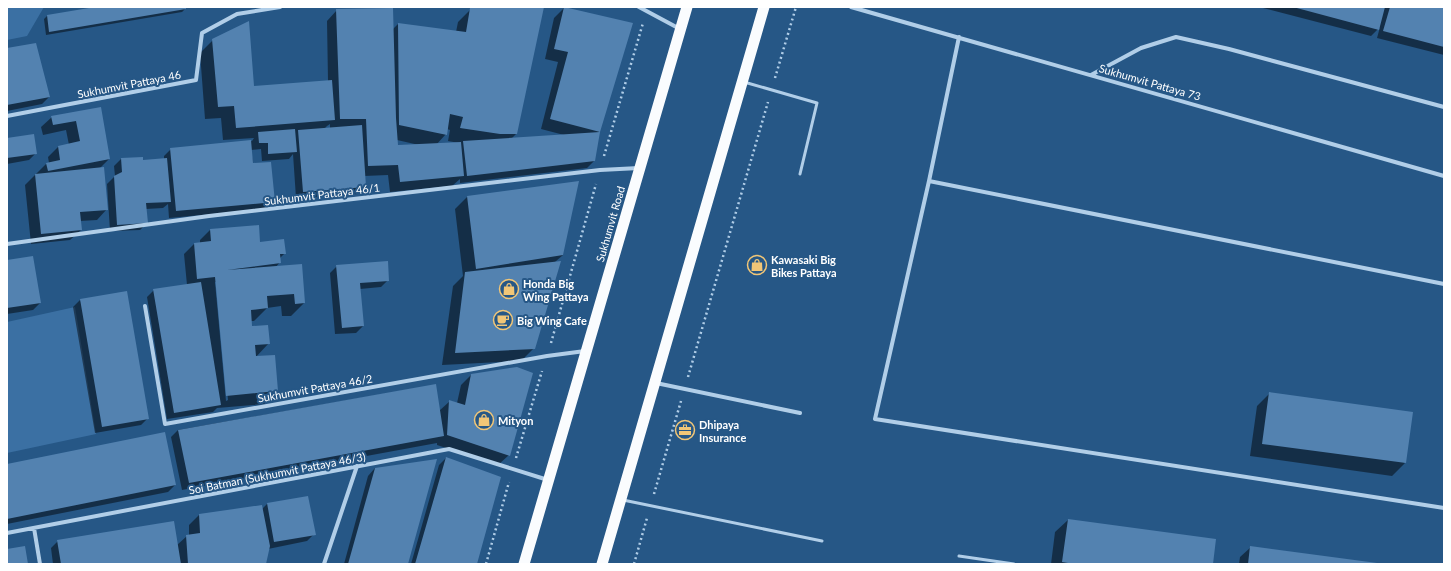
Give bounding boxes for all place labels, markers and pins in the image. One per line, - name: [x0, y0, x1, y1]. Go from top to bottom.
- place label: Kawasaki Big Bikes Pattaya: [771, 253, 836, 279]
- shop icon: Kawasaki Big Bikes Pattaya: [746, 254, 768, 276]
- place label: Honda Big Wing Pattaya: [523, 277, 589, 303]
- shop icon: Honda Big Wing Pattaya: [498, 278, 520, 300]
- cafe icon: Big Wing Cafe: [492, 309, 514, 331]
- place label: Big Wing Cafe: [517, 314, 587, 327]
- shop icon: Mityon: [473, 409, 495, 431]
- place label: Mityon: [498, 414, 533, 427]
- place label: Dhipaya Insurance: [699, 418, 746, 444]
- office icon: Dhipaya Insurance: [674, 419, 696, 441]

